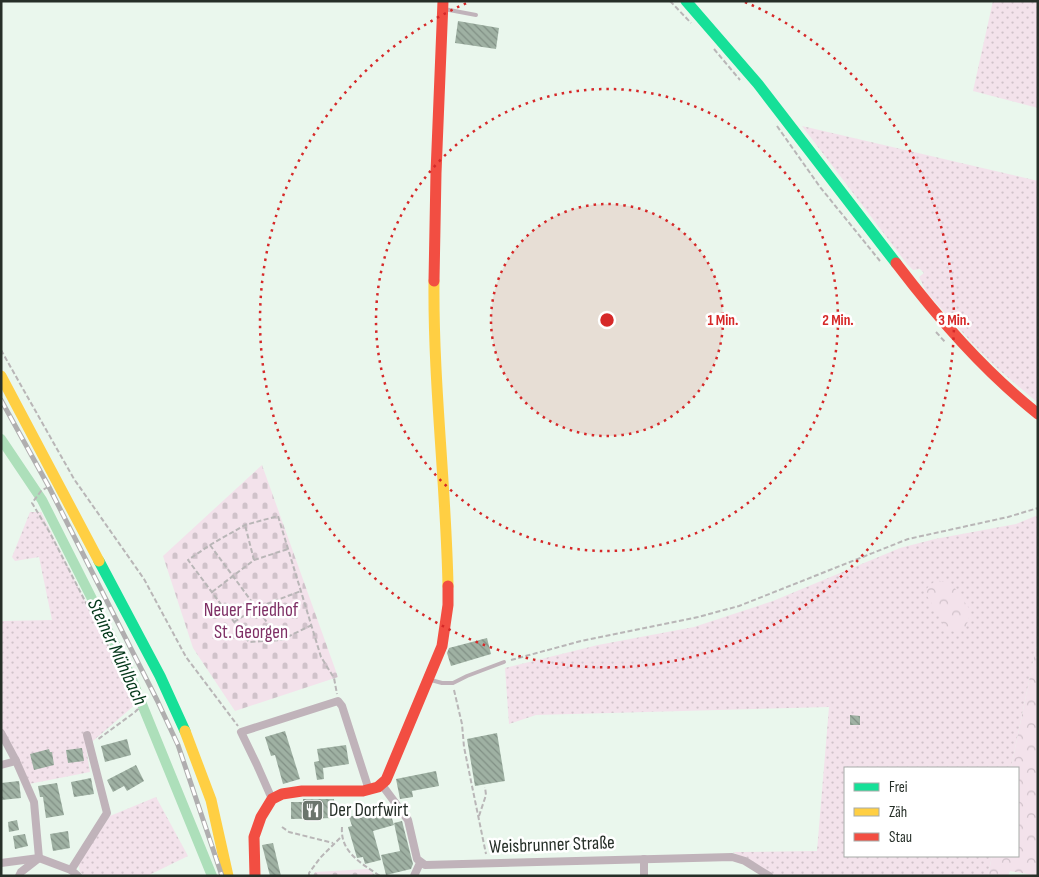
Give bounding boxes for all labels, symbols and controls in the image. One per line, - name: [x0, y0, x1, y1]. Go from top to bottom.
- centre of rings: [598, 311, 616, 329]
- text: 1 Min.: [708, 311, 738, 330]
- text: 2 Min.: [822, 311, 854, 330]
- text: 3 Min.: [938, 311, 970, 330]
- water label: Steiner Mühlbach: [82, 595, 152, 709]
- park label: Neuer Friedhof St. Georgen: [204, 599, 299, 644]
- legend: [844, 767, 1019, 857]
- text: Frei: [889, 778, 908, 797]
- restaurant icon: Der Dorfwirt: [301, 798, 325, 822]
- place label: Der Dorfwirt: [329, 799, 409, 822]
- text: Zäh: [889, 803, 907, 822]
- text: Stau: [889, 828, 912, 847]
- street label: Weisbrunner Straße: [489, 831, 615, 859]

